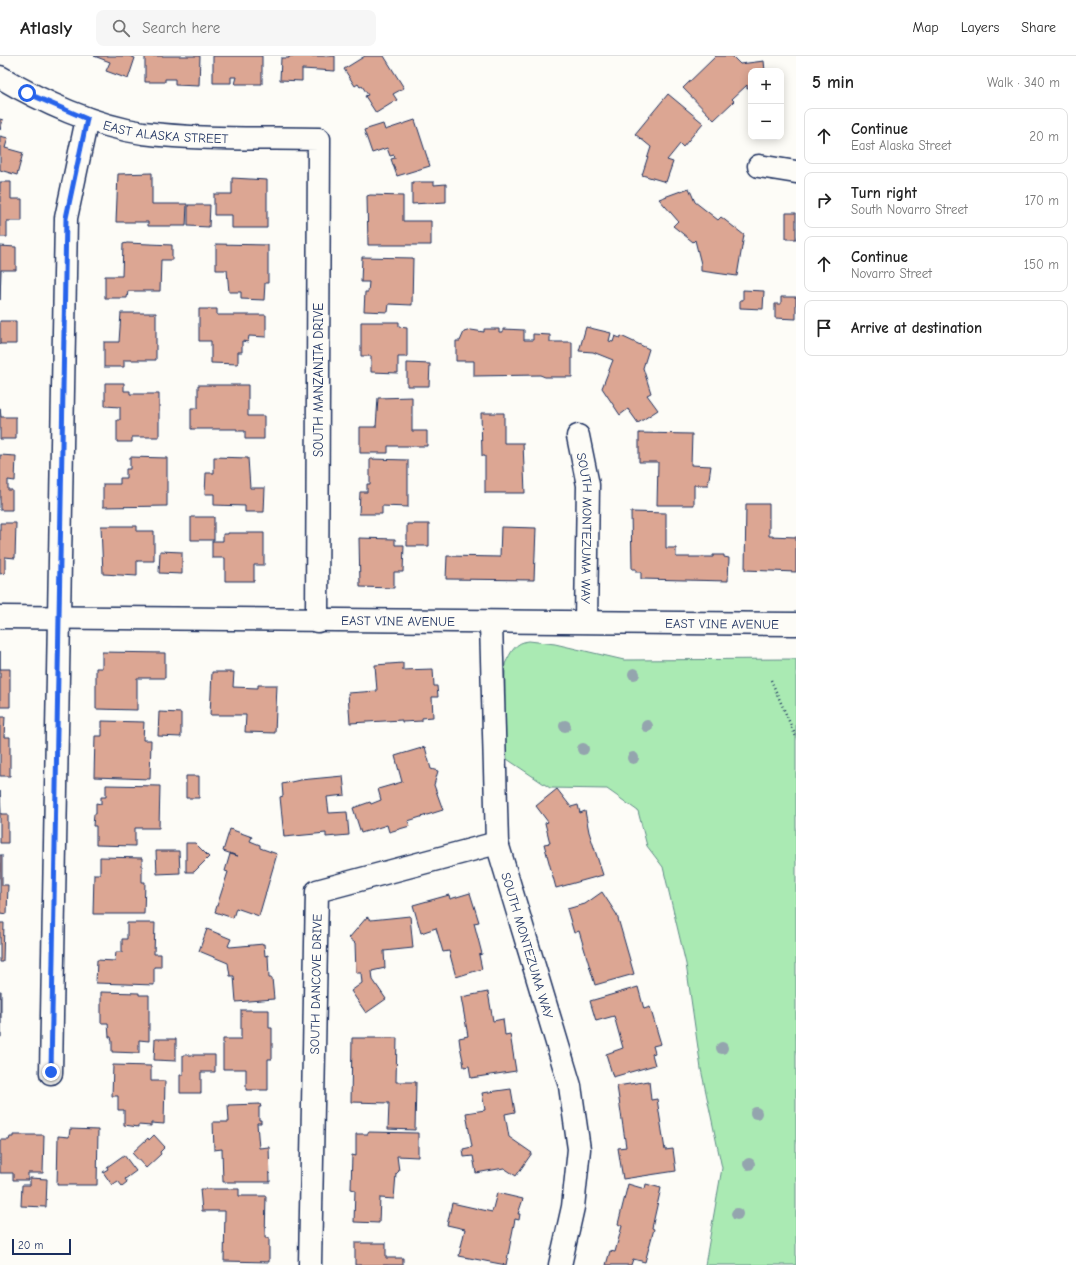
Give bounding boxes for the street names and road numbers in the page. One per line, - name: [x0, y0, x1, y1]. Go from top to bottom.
- street label: EAST ALASKA STREET: [101, 117, 229, 146]
- street label: SOUTH MANZANITA DRIVE: [311, 303, 326, 457]
- street label: SOUTH MONTEZUMA WAY: [574, 451, 595, 604]
- street label: EAST VINE AVENUE: [341, 613, 455, 629]
- street label: EAST VINE AVENUE: [665, 616, 779, 632]
- street label: SOUTH MONTEZUMA WAY: [498, 871, 556, 1021]
- street label: SOUTH DANCOVE DRIVE: [307, 914, 325, 1054]

